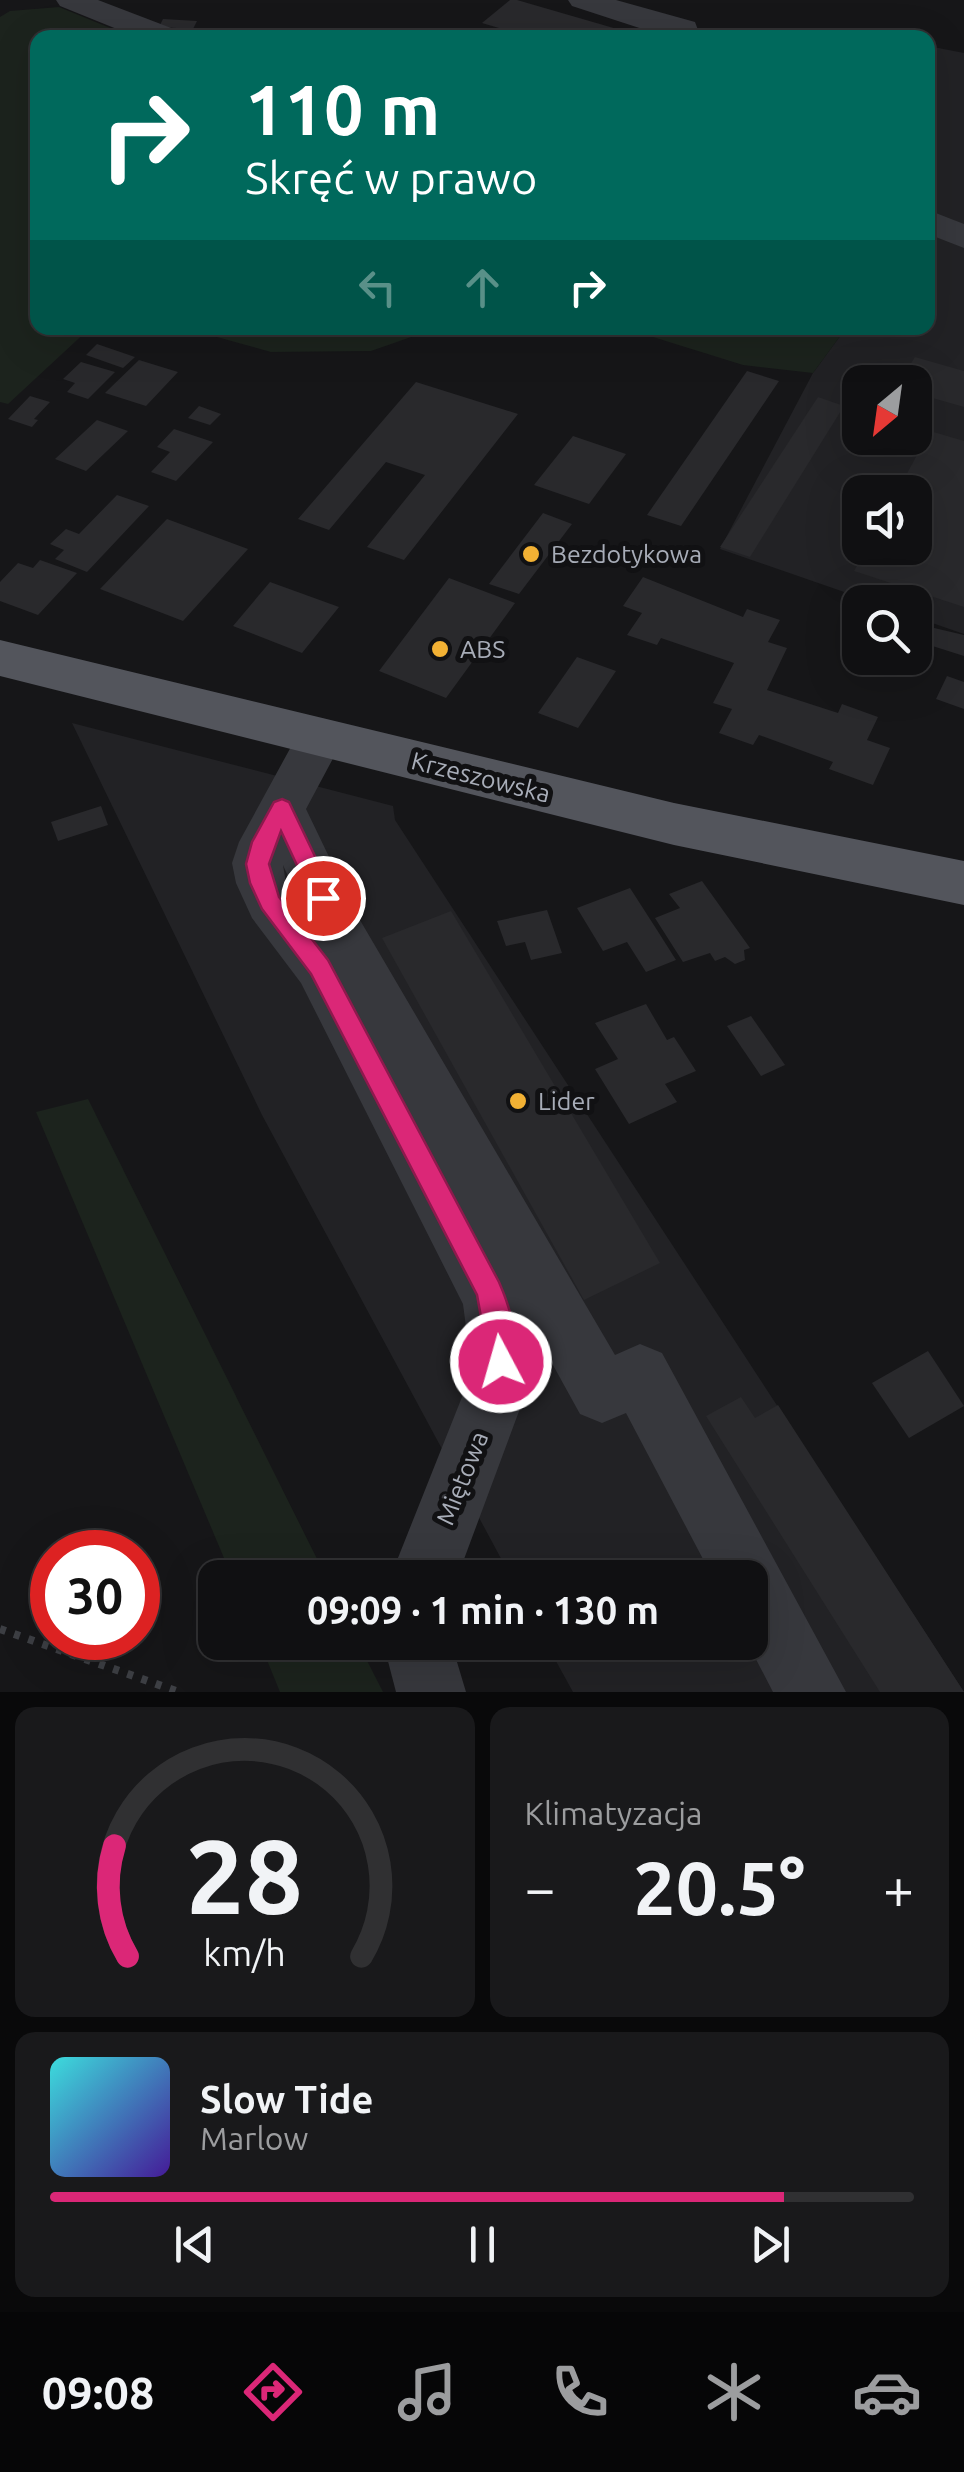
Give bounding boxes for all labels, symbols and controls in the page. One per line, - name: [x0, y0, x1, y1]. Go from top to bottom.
- icon: right: [80, 70, 210, 200]
- text: 110 m: [245, 70, 440, 148]
- text: Skręć w prawo: [245, 152, 537, 203]
- icon: left: [350, 260, 405, 315]
- icon: ahead: [455, 260, 510, 315]
- icon: right: [560, 260, 615, 315]
- north arrow: [842, 365, 932, 455]
- map controls: [842, 365, 932, 675]
- button: sound: [842, 475, 932, 565]
- place label: Bezdotykowa: [551, 540, 702, 568]
- marker: Bezdotykowa: [520, 543, 542, 565]
- button: search: [842, 585, 932, 675]
- place label: ABS: [460, 635, 505, 663]
- marker: ABS: [429, 638, 451, 660]
- street label: Krzeszowska: [409, 746, 553, 808]
- pin: [281, 856, 366, 941]
- icon: arrive: [296, 871, 351, 926]
- place label: Lider: [538, 1087, 595, 1115]
- marker: Lider: [507, 1090, 529, 1112]
- position arrow: [449, 1310, 553, 1414]
- street label: Miętowa: [431, 1427, 493, 1529]
- speed limit sign: 30: [30, 1530, 160, 1660]
- text: 09:09 · 1 min · 130 m: [307, 1589, 659, 1631]
- text: Klimatyzacja: [525, 1795, 702, 1831]
- text: 28: [186, 1817, 303, 1934]
- text: 20.5°: [633, 1845, 805, 1929]
- text: −: [525, 1857, 556, 1918]
- text: +: [883, 1857, 914, 1918]
- text: km/h: [203, 1933, 286, 1973]
- text: Slow Tide: [200, 2078, 373, 2120]
- text: Marlow: [200, 2120, 308, 2156]
- icon: previous: [167, 2217, 222, 2272]
- icon: pause: [455, 2217, 510, 2272]
- icon: next: [743, 2217, 798, 2272]
- icon: directions: [238, 2357, 308, 2427]
- icon: music: [392, 2357, 462, 2427]
- icon: phone: [545, 2357, 615, 2427]
- icon: climate: [699, 2357, 769, 2427]
- icon: car: [852, 2357, 922, 2427]
- text: 09:08: [42, 2367, 154, 2418]

